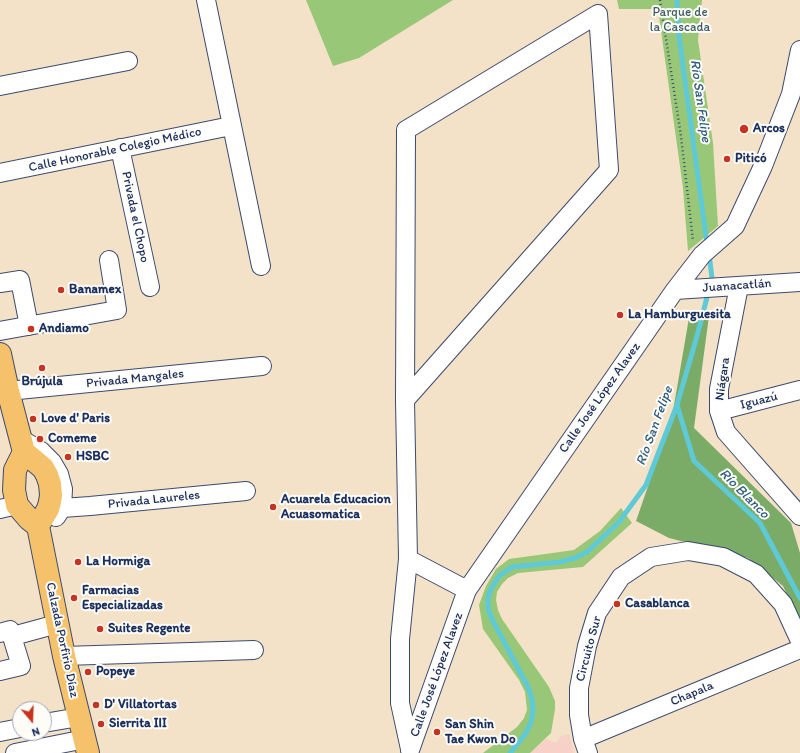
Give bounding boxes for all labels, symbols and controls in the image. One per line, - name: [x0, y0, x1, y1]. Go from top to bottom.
- park label: Parque de la Cascada: [650, 5, 710, 36]
- water label: Río San Felipe: [686, 59, 714, 143]
- place label: Arcos: [753, 121, 785, 137]
- marker: Arcos: [738, 123, 750, 135]
- street label: Calle Honorable Colegio Médico: [27, 124, 203, 176]
- place label: Piticó: [735, 151, 767, 167]
- marker: Piticó: [722, 154, 732, 164]
- street label: Privada el Chopo: [118, 170, 152, 264]
- street label: Juanacatlán: [702, 276, 772, 296]
- place label: Banamex: [69, 282, 121, 298]
- marker: Banamex: [56, 285, 66, 295]
- place label: La Hamburguesita: [628, 307, 731, 323]
- marker: La Hamburguesita: [615, 310, 625, 320]
- place label: Andiamo: [39, 321, 89, 337]
- marker: Andiamo: [26, 324, 36, 334]
- street label: Calle José López Alavez: [556, 340, 644, 456]
- street label: Niágara: [712, 356, 734, 402]
- marker: Brújula: [37, 363, 47, 373]
- street label: Privada Mangales: [85, 366, 185, 392]
- place label: Brújula: [21, 374, 63, 390]
- water label: Río San Felipe: [633, 384, 677, 468]
- street label: Iguazú: [739, 389, 779, 413]
- place label: Love d' Paris: [41, 411, 110, 427]
- marker: Love d' Paris: [28, 414, 38, 424]
- place label: Comeme: [48, 431, 97, 447]
- marker: Comeme: [35, 434, 45, 444]
- place label: HSBC: [76, 449, 109, 465]
- marker: HSBC: [63, 452, 73, 462]
- water label: Río Blanco: [716, 466, 772, 522]
- street label: Privada Laureles: [107, 487, 201, 513]
- place label: Acuarela Educacion Acuasomatica: [281, 492, 391, 523]
- marker: Acuarela Educacion Acuasomatica: [268, 502, 278, 512]
- place label: La Hormiga: [86, 554, 150, 570]
- marker: La Hormiga: [73, 557, 83, 567]
- street label: Calzada Porfirio Díaz: [42, 581, 82, 699]
- place label: Farmacias Especializadas: [82, 583, 163, 614]
- marker: Farmacias Especializadas: [69, 593, 79, 603]
- place label: Casablanca: [625, 596, 690, 612]
- marker: Casablanca: [612, 599, 622, 609]
- street label: Calle José López Alavez: [407, 611, 467, 739]
- street label: Circuito Sur: [573, 614, 605, 684]
- place label: Suites Regente: [108, 621, 191, 637]
- marker: Suites Regente: [95, 624, 105, 634]
- place label: Popeye: [96, 664, 135, 680]
- marker: Popeye: [83, 667, 93, 677]
- street label: Chapala: [668, 678, 716, 710]
- place label: D' Villatortas: [104, 697, 177, 713]
- marker: D' Villatortas: [91, 700, 101, 710]
- north arrow: [12, 701, 52, 741]
- place label: Sierrita III: [109, 716, 167, 732]
- place label: San Shin Tae Kwon Do: [445, 717, 516, 748]
- marker: Sierrita III: [96, 719, 106, 729]
- text: N: [30, 725, 41, 739]
- marker: San Shin Tae Kwon Do: [432, 727, 442, 737]

